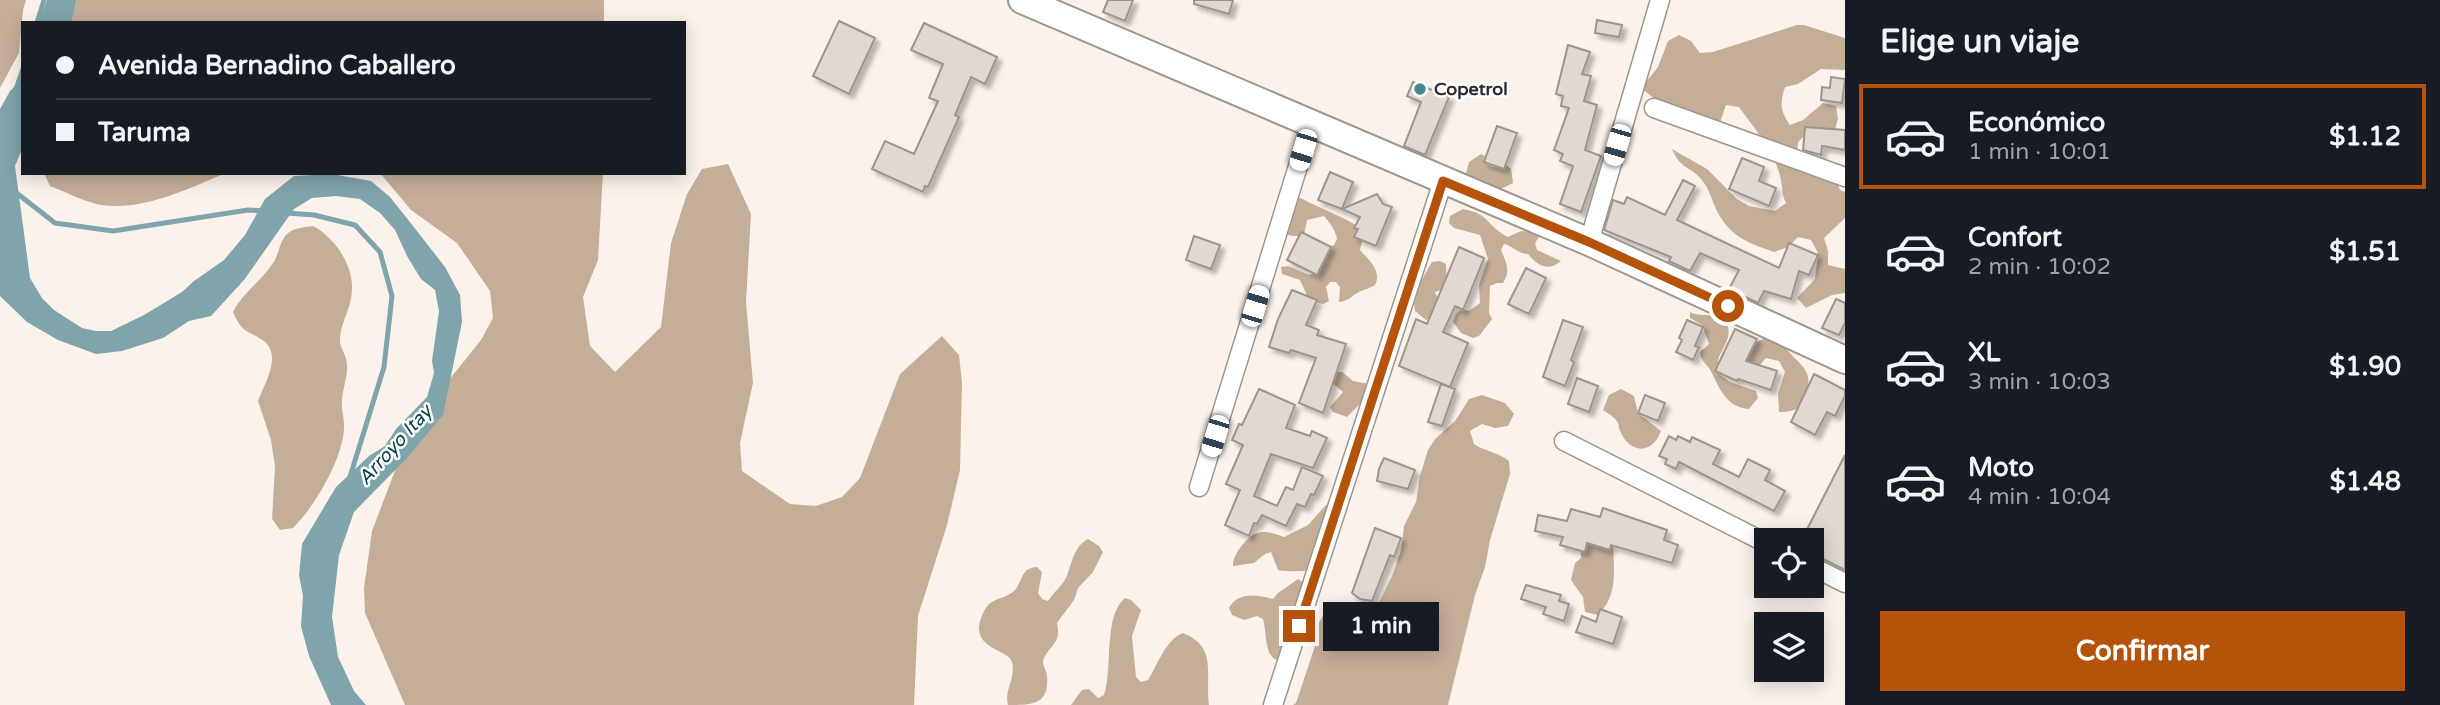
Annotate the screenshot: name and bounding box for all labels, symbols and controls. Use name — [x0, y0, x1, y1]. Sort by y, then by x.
text: Elige un viaje — [1880, 23, 2079, 61]
text: Avenida Bernadino Caballero — [98, 50, 456, 81]
place label: Copetrol — [1434, 78, 1508, 100]
marker: Copetrol — [1412, 81, 1428, 97]
icon: car — [1884, 105, 1947, 168]
text: Económico — [1968, 107, 2105, 138]
text: Taruma — [98, 117, 191, 148]
text: $1.12 — [2329, 121, 2401, 152]
car — [1602, 122, 1633, 168]
car — [1287, 127, 1320, 173]
text: 1 min · 10:01 — [1968, 138, 2111, 166]
icon: car — [1884, 220, 1947, 283]
text: Confort — [1968, 222, 2062, 253]
text: $1.51 — [2329, 236, 2401, 267]
text: 2 min · 10:02 — [1968, 253, 2111, 281]
car — [1239, 283, 1272, 329]
route start — [1712, 290, 1744, 322]
icon: car — [1884, 335, 1947, 398]
text: XL — [1968, 337, 2000, 368]
text: $1.90 — [2329, 351, 2401, 382]
text: 3 min · 10:03 — [1968, 368, 2111, 396]
water label: Arroyo Itay — [354, 399, 438, 489]
car — [1199, 413, 1232, 459]
icon: car — [1884, 450, 1947, 513]
text: Moto — [1968, 452, 2034, 483]
text: $1.48 — [2330, 466, 2401, 497]
text: 4 min · 10:04 — [1968, 483, 2111, 511]
map controls — [1754, 528, 1824, 682]
button: locate — [1754, 528, 1824, 598]
callout: 1 min — [1324, 602, 1439, 650]
route end — [1283, 610, 1315, 642]
button: Confirmar — [1880, 611, 2405, 691]
text: 1 min — [1350, 612, 1412, 640]
button: layers — [1754, 612, 1824, 682]

